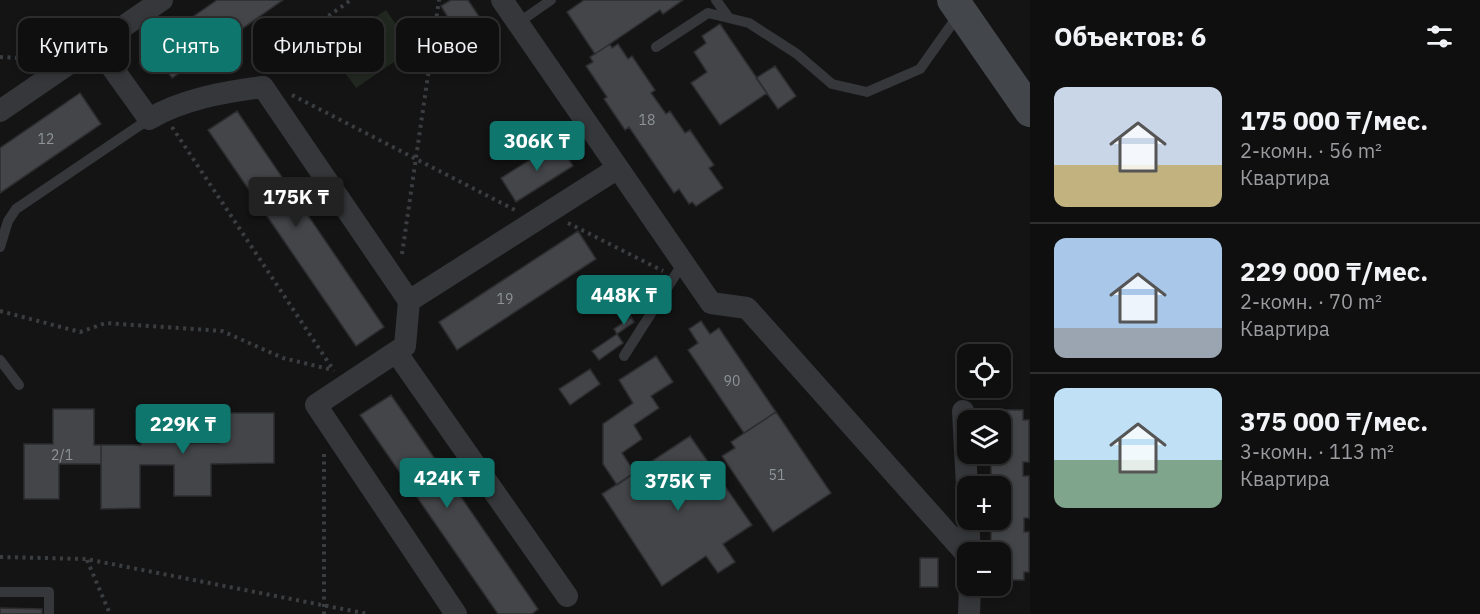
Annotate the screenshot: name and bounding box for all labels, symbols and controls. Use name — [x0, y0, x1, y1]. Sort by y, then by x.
chip: Купить — [18, 18, 129, 72]
chip: Снять — [141, 18, 241, 72]
chip: Фильтры — [253, 18, 384, 72]
chip: Новое — [396, 18, 499, 72]
text: Объектов: 6 — [1054, 19, 1206, 53]
icon: filters — [1423, 20, 1456, 53]
text: 175 000 ₸/мес. — [1240, 103, 1428, 137]
house number: 18 — [639, 111, 655, 129]
icon: home — [1102, 111, 1174, 183]
pin: 306K ₸ — [488, 121, 586, 172]
text: 306K ₸ — [504, 127, 570, 154]
house number: 12 — [38, 130, 54, 148]
text: 2-комн. · 56 m² — [1240, 137, 1382, 164]
text: Квартира — [1240, 164, 1330, 191]
pin: 175K ₸ — [247, 177, 345, 228]
text: 175K ₸ — [263, 183, 329, 210]
text: 229 000 ₸/мес. — [1240, 254, 1428, 288]
icon: home — [1102, 262, 1174, 334]
pin: 448K ₸ — [575, 275, 673, 326]
text: 448K ₸ — [591, 281, 657, 308]
text: 2-комн. · 70 m² — [1240, 288, 1382, 315]
house number: 19 — [497, 290, 513, 308]
text: Квартира — [1240, 315, 1330, 342]
map controls — [957, 344, 1011, 596]
button: locate — [957, 344, 1011, 398]
house number: 90 — [724, 372, 740, 390]
pin: 229K ₸ — [134, 404, 232, 455]
text: 375 000 ₸/мес. — [1240, 404, 1428, 438]
text: 229K ₸ — [150, 410, 216, 437]
button: layers — [957, 410, 1011, 464]
icon: home — [1102, 412, 1174, 484]
text: 3-комн. · 113 m² — [1240, 438, 1394, 465]
house number: 2/1 — [51, 446, 73, 464]
pin: 424K ₸ — [398, 458, 496, 509]
pin: 375K ₸ — [629, 461, 727, 512]
text: 424K ₸ — [414, 464, 480, 491]
text: Квартира — [1240, 465, 1330, 492]
house number: 51 — [769, 466, 785, 484]
text: 375K ₸ — [645, 467, 711, 494]
button: + — [957, 476, 1011, 530]
button: − — [957, 542, 1011, 596]

